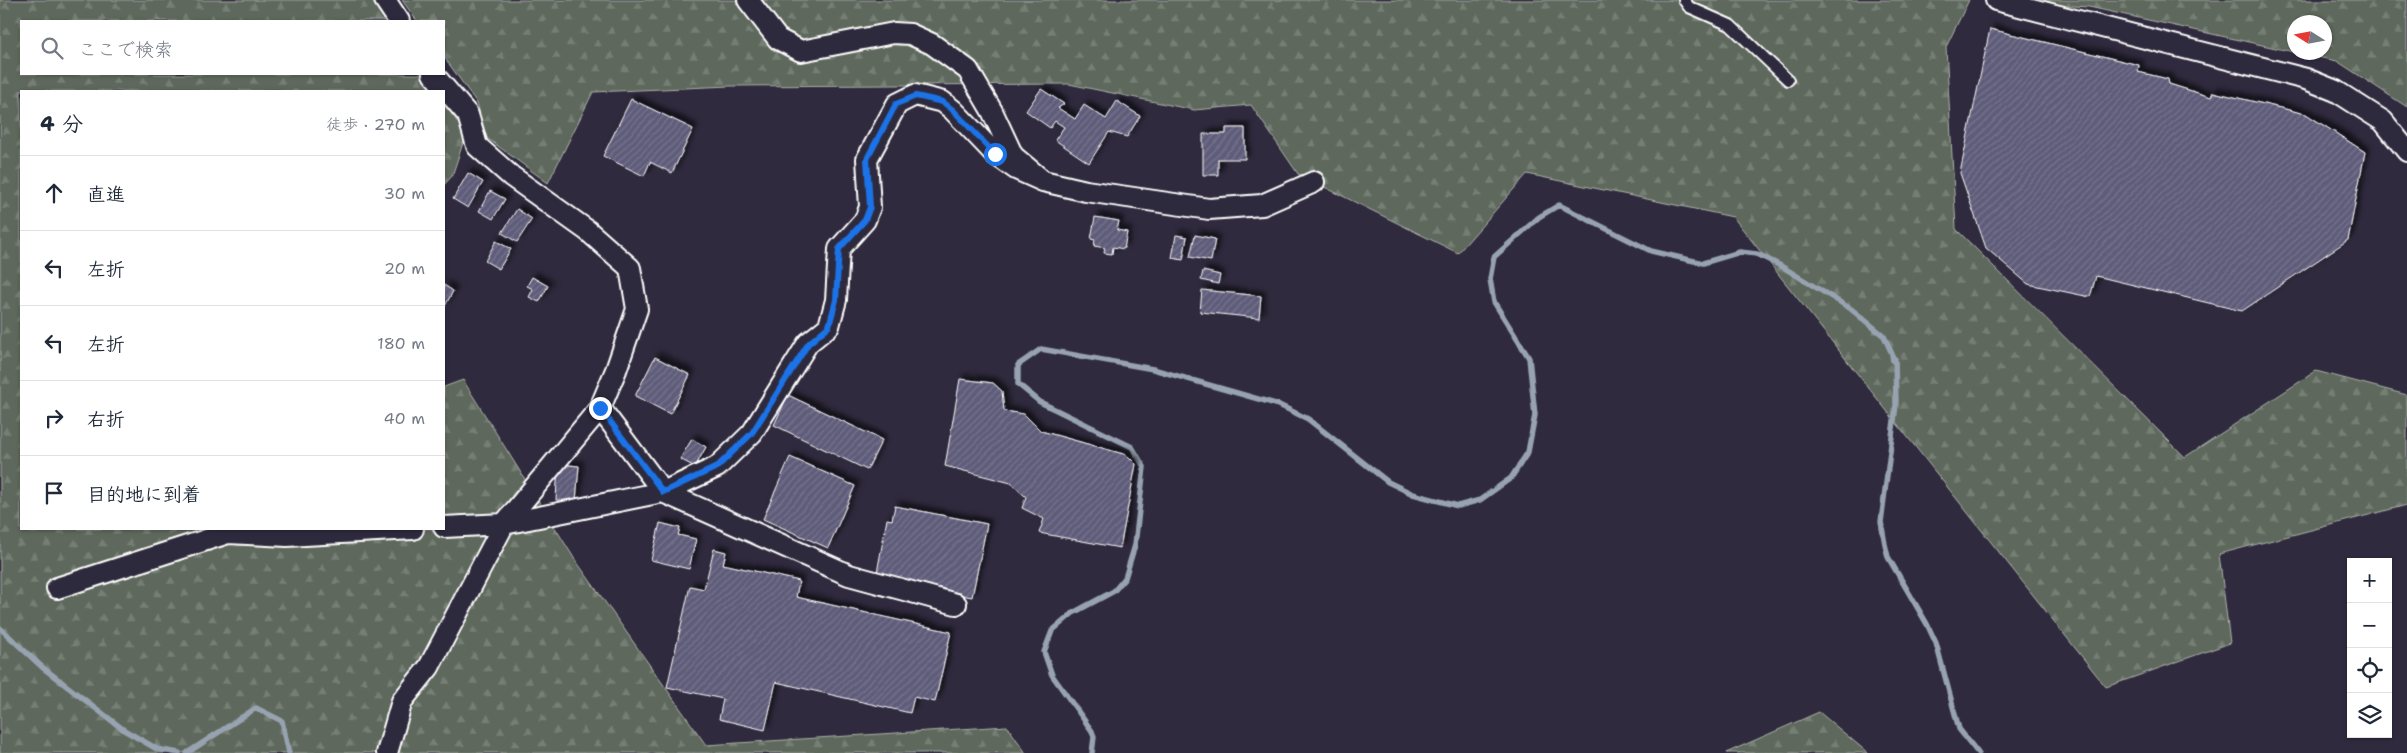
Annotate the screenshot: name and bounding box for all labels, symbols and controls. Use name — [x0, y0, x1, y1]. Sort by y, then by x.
north arrow — [2287, 15, 2332, 60]
search box — [20, 20, 445, 75]
icon: search — [38, 34, 66, 62]
text: ここで検索 — [78, 37, 173, 62]
text: 4 分 — [40, 110, 83, 138]
text: 徒歩 · 270 m — [326, 114, 425, 135]
route start — [984, 143, 1007, 166]
icon: ahead — [40, 179, 68, 207]
text: 直進 — [87, 182, 125, 207]
text: 30 m — [384, 183, 425, 204]
icon: left — [40, 254, 68, 282]
text: 左折 — [87, 257, 125, 282]
text: 20 m — [384, 258, 425, 279]
icon: left — [40, 329, 68, 357]
text: 左折 — [87, 332, 125, 357]
text: 180 m — [377, 333, 425, 354]
route end — [589, 397, 612, 420]
icon: right — [40, 404, 68, 432]
text: 右折 — [87, 407, 125, 432]
text: 40 m — [383, 408, 425, 429]
icon: arrive — [40, 479, 68, 507]
text: 目的地に到着 — [87, 482, 201, 507]
map controls — [2347, 558, 2392, 738]
button: + — [2347, 558, 2392, 603]
button: − — [2347, 603, 2392, 648]
button: locate — [2347, 648, 2392, 693]
button: layers — [2347, 693, 2392, 738]

